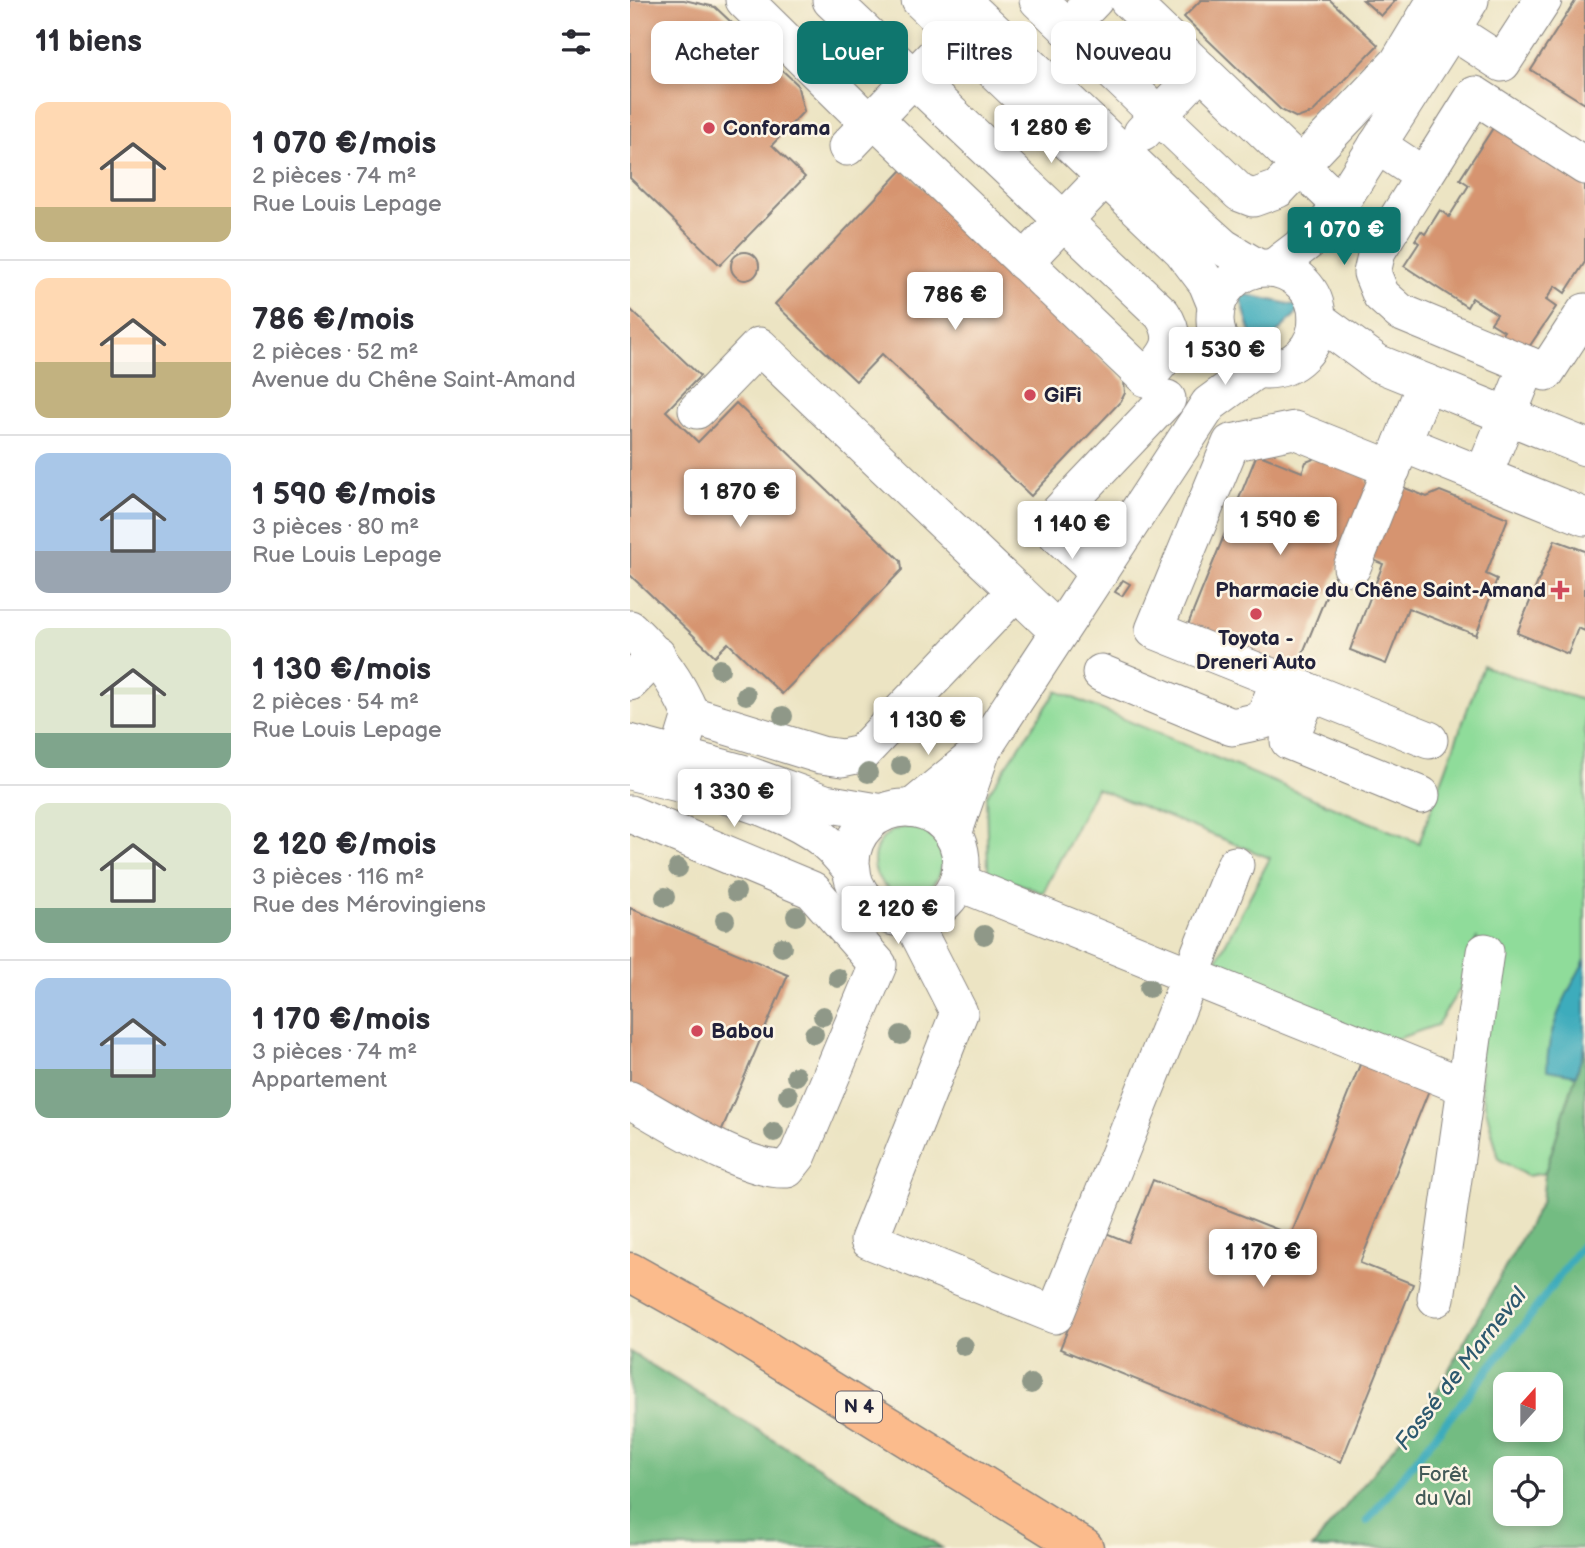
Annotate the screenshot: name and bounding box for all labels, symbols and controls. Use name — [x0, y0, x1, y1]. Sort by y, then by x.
chip: Acheter — [651, 21, 783, 84]
chip: Louer — [797, 21, 908, 84]
chip: Filtres — [922, 21, 1037, 84]
chip: Nouveau — [1051, 21, 1196, 84]
icon: filters — [557, 23, 595, 61]
text: 11 biens — [35, 24, 142, 60]
pin: 1 280 € — [986, 106, 1116, 165]
text: 1 280 € — [1010, 114, 1092, 142]
place label: Conforama — [723, 116, 831, 141]
marker: Conforama — [701, 120, 717, 136]
text: 1 070 €/mois — [252, 126, 436, 162]
icon: home — [91, 130, 175, 214]
text: 2 pièces · 74 m² — [252, 162, 417, 190]
text: Rue Louis Lepage — [252, 190, 442, 218]
pin: 1 070 € — [1279, 208, 1409, 267]
text: 1 070 € — [1304, 216, 1384, 244]
pin: 786 € — [906, 272, 1004, 332]
text: 786 € — [923, 281, 987, 309]
text: 786 €/mois — [252, 302, 414, 338]
icon: home — [91, 306, 175, 390]
pin: 1 530 € — [1160, 328, 1290, 387]
text: 1 530 € — [1185, 336, 1265, 364]
text: 2 pièces · 52 m² — [252, 338, 419, 366]
text: Avenue du Chêne Saint-Amand — [252, 366, 576, 394]
place label: GiFi — [1044, 383, 1082, 408]
marker: GiFi — [1022, 387, 1038, 403]
pin: 1 870 € — [675, 470, 805, 529]
text: 1 590 €/mois — [252, 477, 436, 513]
text: 1 870 € — [700, 478, 780, 506]
icon: home — [91, 481, 175, 565]
pin: 1 590 € — [1215, 498, 1345, 557]
pin: 1 140 € — [1007, 502, 1137, 561]
text: 1 590 € — [1240, 506, 1320, 534]
text: 1 140 € — [1033, 510, 1111, 538]
text: 3 pièces · 80 m² — [252, 513, 419, 541]
text: Rue Louis Lepage — [252, 541, 442, 569]
place label: Pharmacie du Chêne Saint-Amand — [1215, 578, 1546, 603]
marker: Pharmacie du Chêne Saint-Amand — [1552, 582, 1568, 598]
marker: Toyota - Dreneri Auto — [1248, 606, 1264, 622]
place label: Toyota - Dreneri Auto — [1196, 626, 1316, 675]
text: 1 130 €/mois — [252, 652, 431, 688]
icon: home — [91, 656, 175, 740]
text: 2 pièces · 54 m² — [252, 688, 419, 716]
pin: 1 130 € — [863, 698, 993, 757]
text: 1 130 € — [890, 706, 966, 734]
text: Rue Louis Lepage — [252, 716, 442, 744]
pin: 1 330 € — [669, 770, 799, 829]
text: 1 330 € — [694, 778, 774, 806]
text: 2 120 €/mois — [252, 827, 436, 863]
icon: home — [91, 831, 175, 915]
text: 3 pièces · 116 m² — [252, 863, 424, 891]
pin: 2 120 € — [833, 886, 963, 946]
text: Rue des Mérovingiens — [252, 891, 486, 919]
text: 2 120 € — [858, 895, 938, 923]
text: 1 170 €/mois — [252, 1002, 430, 1038]
icon: home — [91, 1006, 175, 1090]
place label: Babou — [711, 1019, 774, 1044]
marker: Babou — [689, 1023, 705, 1039]
text: 3 pièces · 74 m² — [252, 1038, 417, 1066]
text: Appartement — [252, 1066, 387, 1094]
pin: 1 170 € — [1198, 1230, 1328, 1289]
text: 1 170 € — [1225, 1238, 1301, 1266]
water label: Fossé de Marneval — [1389, 1282, 1534, 1456]
north arrow — [1493, 1372, 1563, 1442]
map controls — [1493, 1372, 1563, 1526]
road number: N 4 — [836, 1392, 882, 1422]
button: locate — [1493, 1456, 1563, 1526]
park label: Forêt du Val — [1415, 1462, 1471, 1511]

